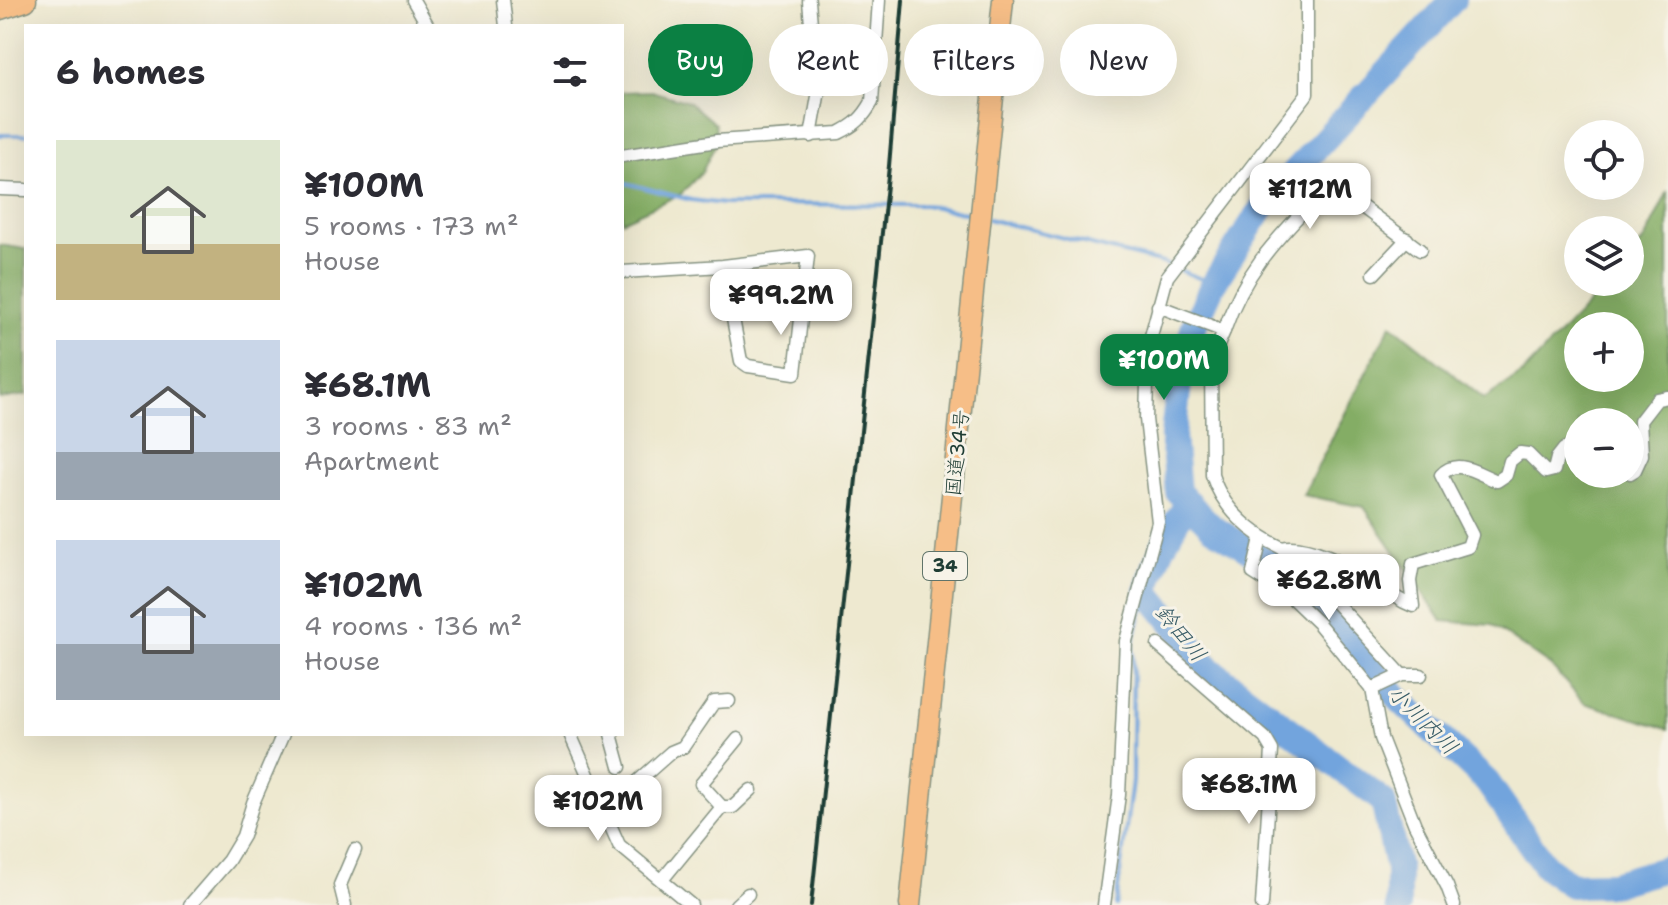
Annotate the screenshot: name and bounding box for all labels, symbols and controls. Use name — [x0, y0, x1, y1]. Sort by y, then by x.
chip: Buy — [648, 24, 753, 96]
chip: Rent — [769, 24, 888, 96]
chip: Filters — [904, 24, 1044, 96]
chip: New — [1060, 24, 1177, 96]
text: 6 homes — [56, 49, 205, 95]
icon: filters — [548, 50, 592, 94]
map controls — [1564, 120, 1644, 488]
button: locate — [1564, 120, 1644, 200]
text: ¥100M — [304, 162, 424, 208]
pin: ¥112M — [1254, 163, 1366, 231]
text: ¥112M — [1268, 171, 1352, 206]
icon: home — [120, 172, 216, 268]
text: 5 rooms · 173 m² — [304, 208, 519, 243]
button: layers — [1564, 216, 1644, 296]
text: House — [304, 243, 380, 278]
pin: ¥99.2M — [716, 269, 846, 337]
text: ¥99.2M — [728, 277, 834, 312]
button: + — [1564, 312, 1644, 392]
pin: ¥100M — [1108, 334, 1220, 402]
text: ¥100M — [1118, 342, 1210, 377]
text: ¥68.1M — [304, 362, 431, 408]
icon: home — [120, 372, 216, 468]
text: 3 rooms · 83 m² — [304, 408, 512, 443]
street label: 国道34号 — [940, 408, 974, 498]
button: − — [1564, 408, 1644, 488]
text: Apartment — [304, 443, 440, 478]
road number: 34 — [923, 552, 967, 580]
pin: ¥62.8M — [1264, 554, 1394, 622]
text: ¥102M — [304, 562, 423, 608]
text: ¥62.8M — [1276, 562, 1382, 597]
icon: home — [120, 572, 216, 668]
water label: 鈴田川 — [1149, 598, 1213, 668]
text: 4 rooms · 136 m² — [304, 608, 522, 643]
text: House — [304, 643, 380, 678]
water label: 小川内川 — [1382, 679, 1464, 761]
pin: ¥68.1M — [1184, 758, 1314, 826]
text: ¥68.1M — [1200, 766, 1298, 801]
pin: ¥102M — [542, 775, 654, 843]
text: ¥102M — [553, 783, 643, 818]

